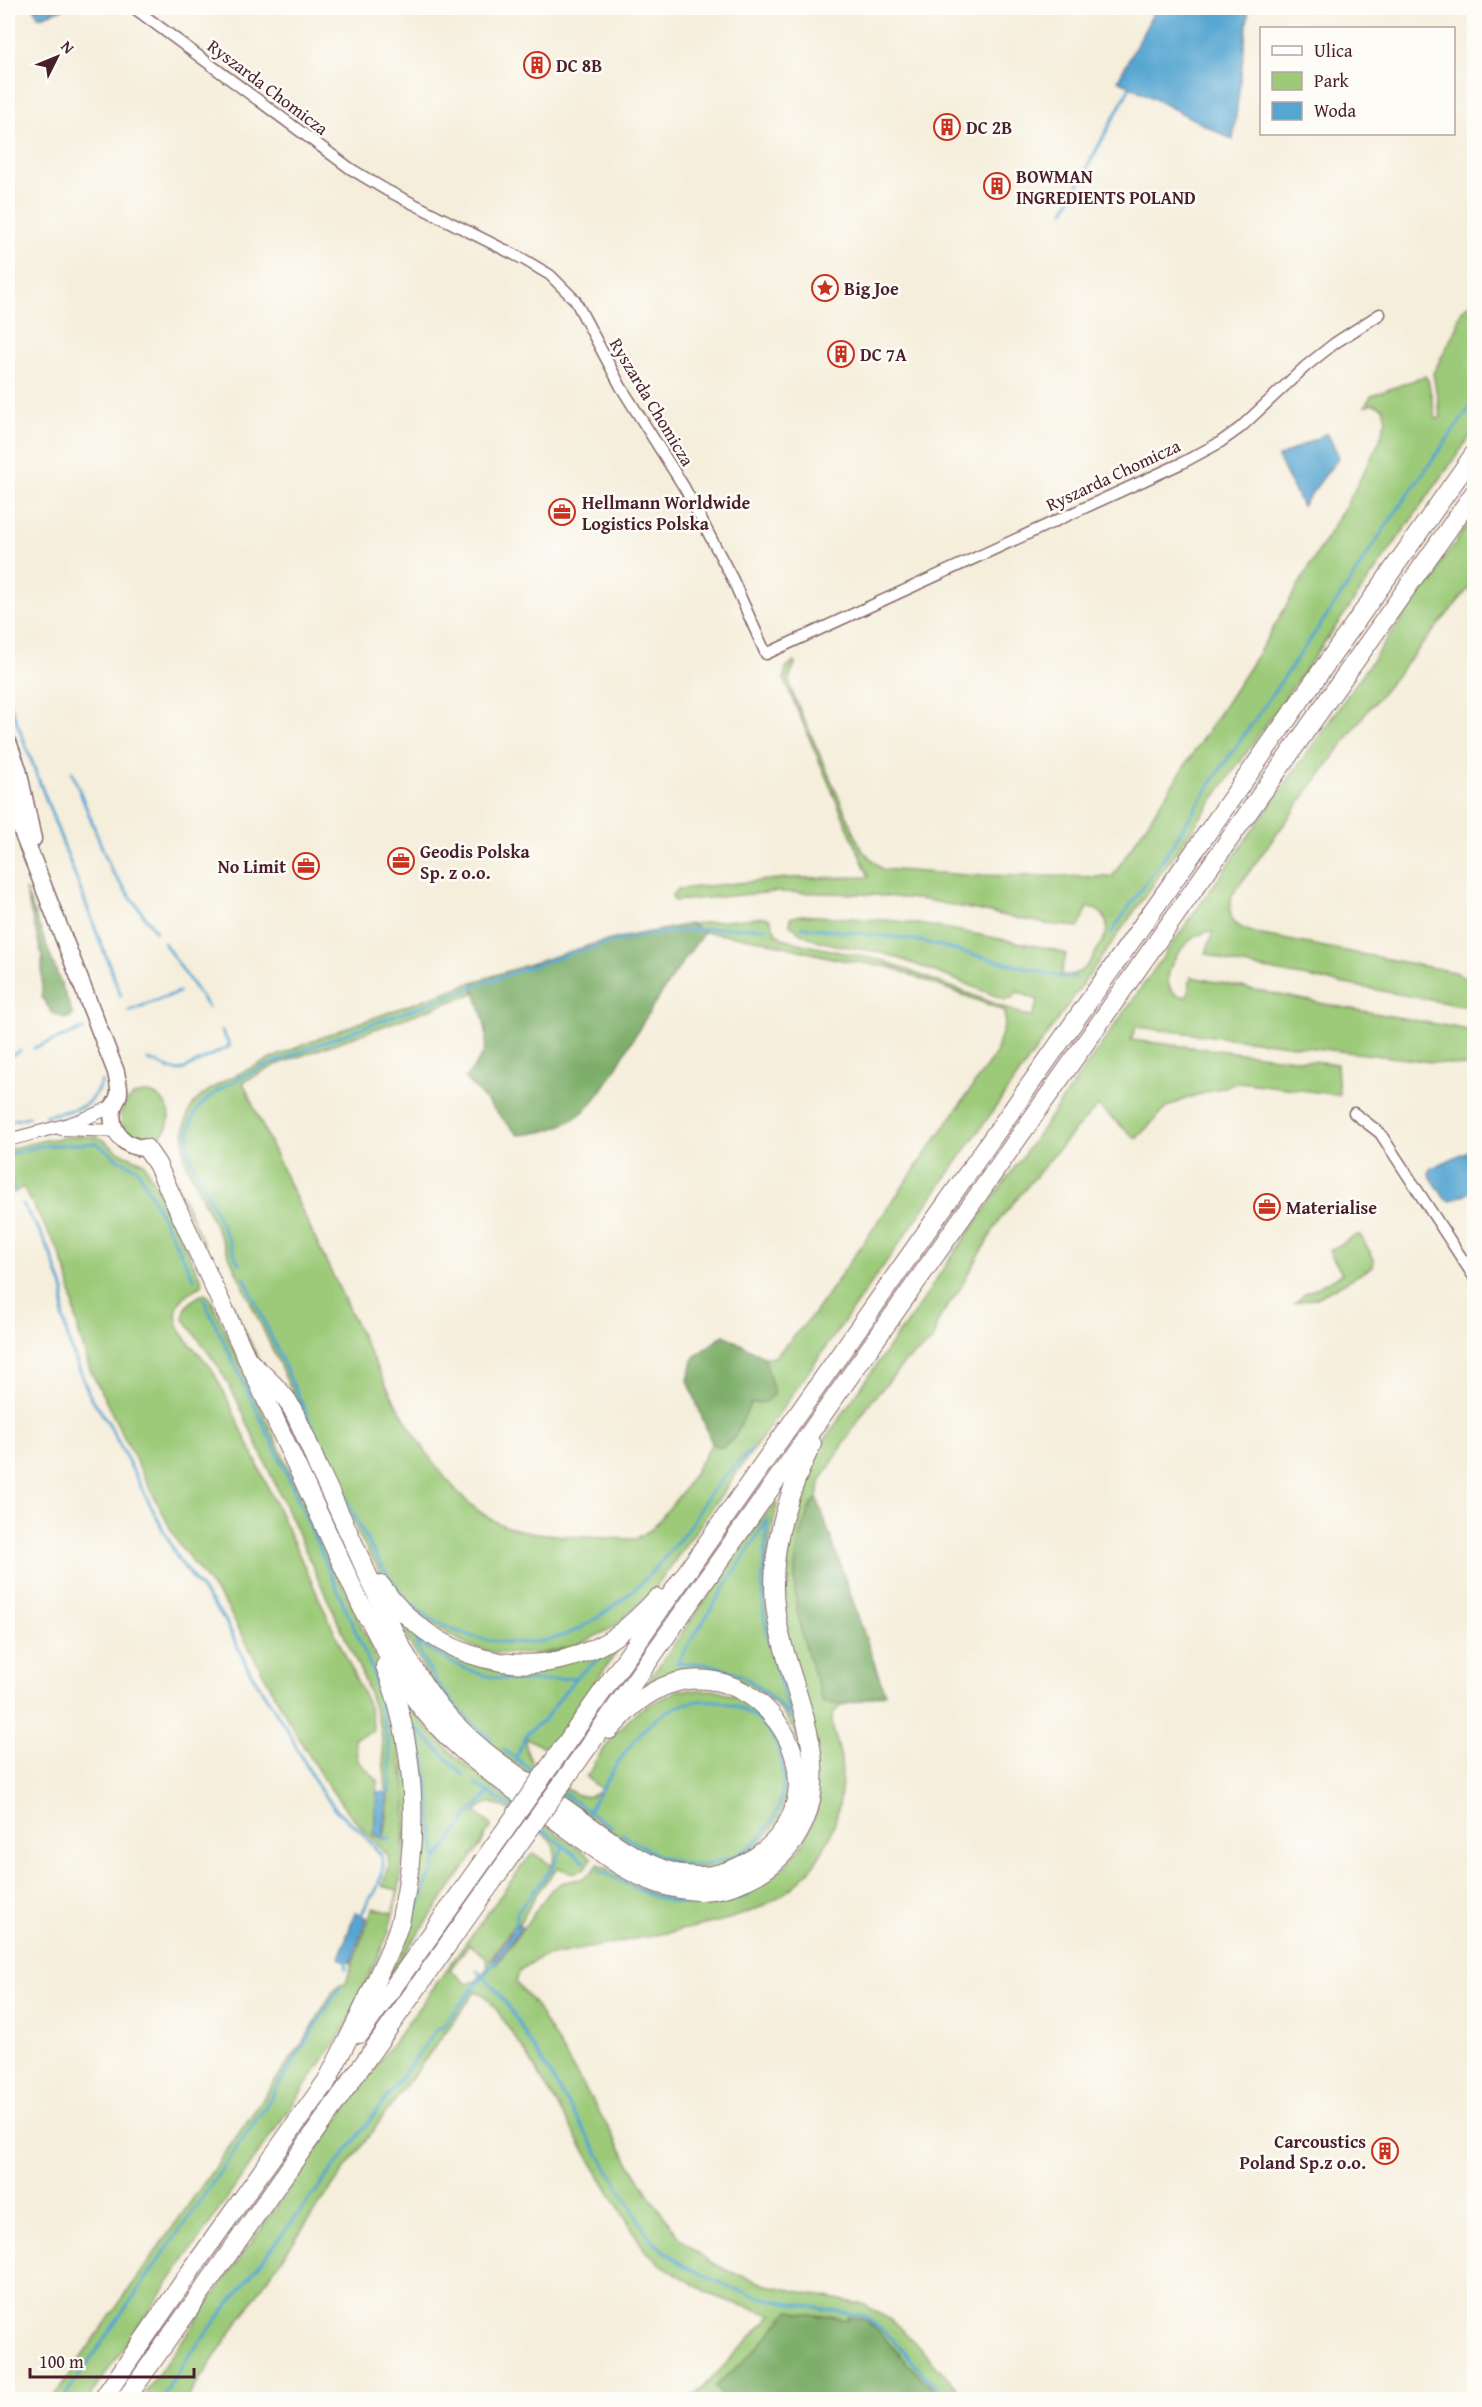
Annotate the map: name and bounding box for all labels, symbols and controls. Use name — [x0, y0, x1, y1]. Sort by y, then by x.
north arrow — [27, 27, 87, 87]
legend — [1260, 27, 1455, 135]
street label: Ryszarda Chomicza — [202, 32, 335, 142]
text: N — [56, 35, 81, 59]
text: Ulica — [1314, 37, 1353, 64]
building icon: DC 8B — [522, 50, 552, 80]
place label: DC 8B — [556, 52, 602, 79]
text: Park — [1314, 67, 1350, 94]
text: Woda — [1314, 97, 1356, 124]
building icon: DC 2B — [932, 112, 962, 142]
place label: DC 2B — [966, 114, 1012, 141]
place label: BOWMAN INGREDIENTS POLAND — [1016, 163, 1196, 211]
building icon: BOWMAN INGREDIENTS POLAND — [982, 171, 1012, 201]
place icon: Big Joe — [810, 273, 840, 303]
place label: Big Joe — [844, 275, 899, 302]
street label: Ryszarda Chomicza — [603, 333, 701, 472]
building icon: DC 7A — [826, 339, 856, 369]
place label: DC 7A — [860, 341, 907, 368]
street label: Ryszarda Chomicza — [1041, 432, 1185, 518]
place label: Hellmann Worldwide Logistics Polska — [582, 489, 751, 537]
office icon: Hellmann Worldwide Logistics Polska — [547, 497, 577, 527]
place label: Geodis Polska Sp. z o.o. — [420, 838, 531, 886]
office icon: Geodis Polska Sp. z o.o. — [386, 846, 416, 876]
office icon: No Limit — [291, 851, 321, 881]
place label: No Limit — [218, 853, 286, 880]
office icon: Materialise — [1252, 1192, 1282, 1222]
place label: Materialise — [1286, 1194, 1377, 1221]
place label: Carcoustics Poland Sp.z o.o. — [1240, 2128, 1366, 2176]
building icon: Carcoustics Poland Sp.z o.o. — [1370, 2136, 1400, 2166]
scale bar — [30, 2341, 194, 2379]
text: 100 m — [39, 2348, 84, 2375]

